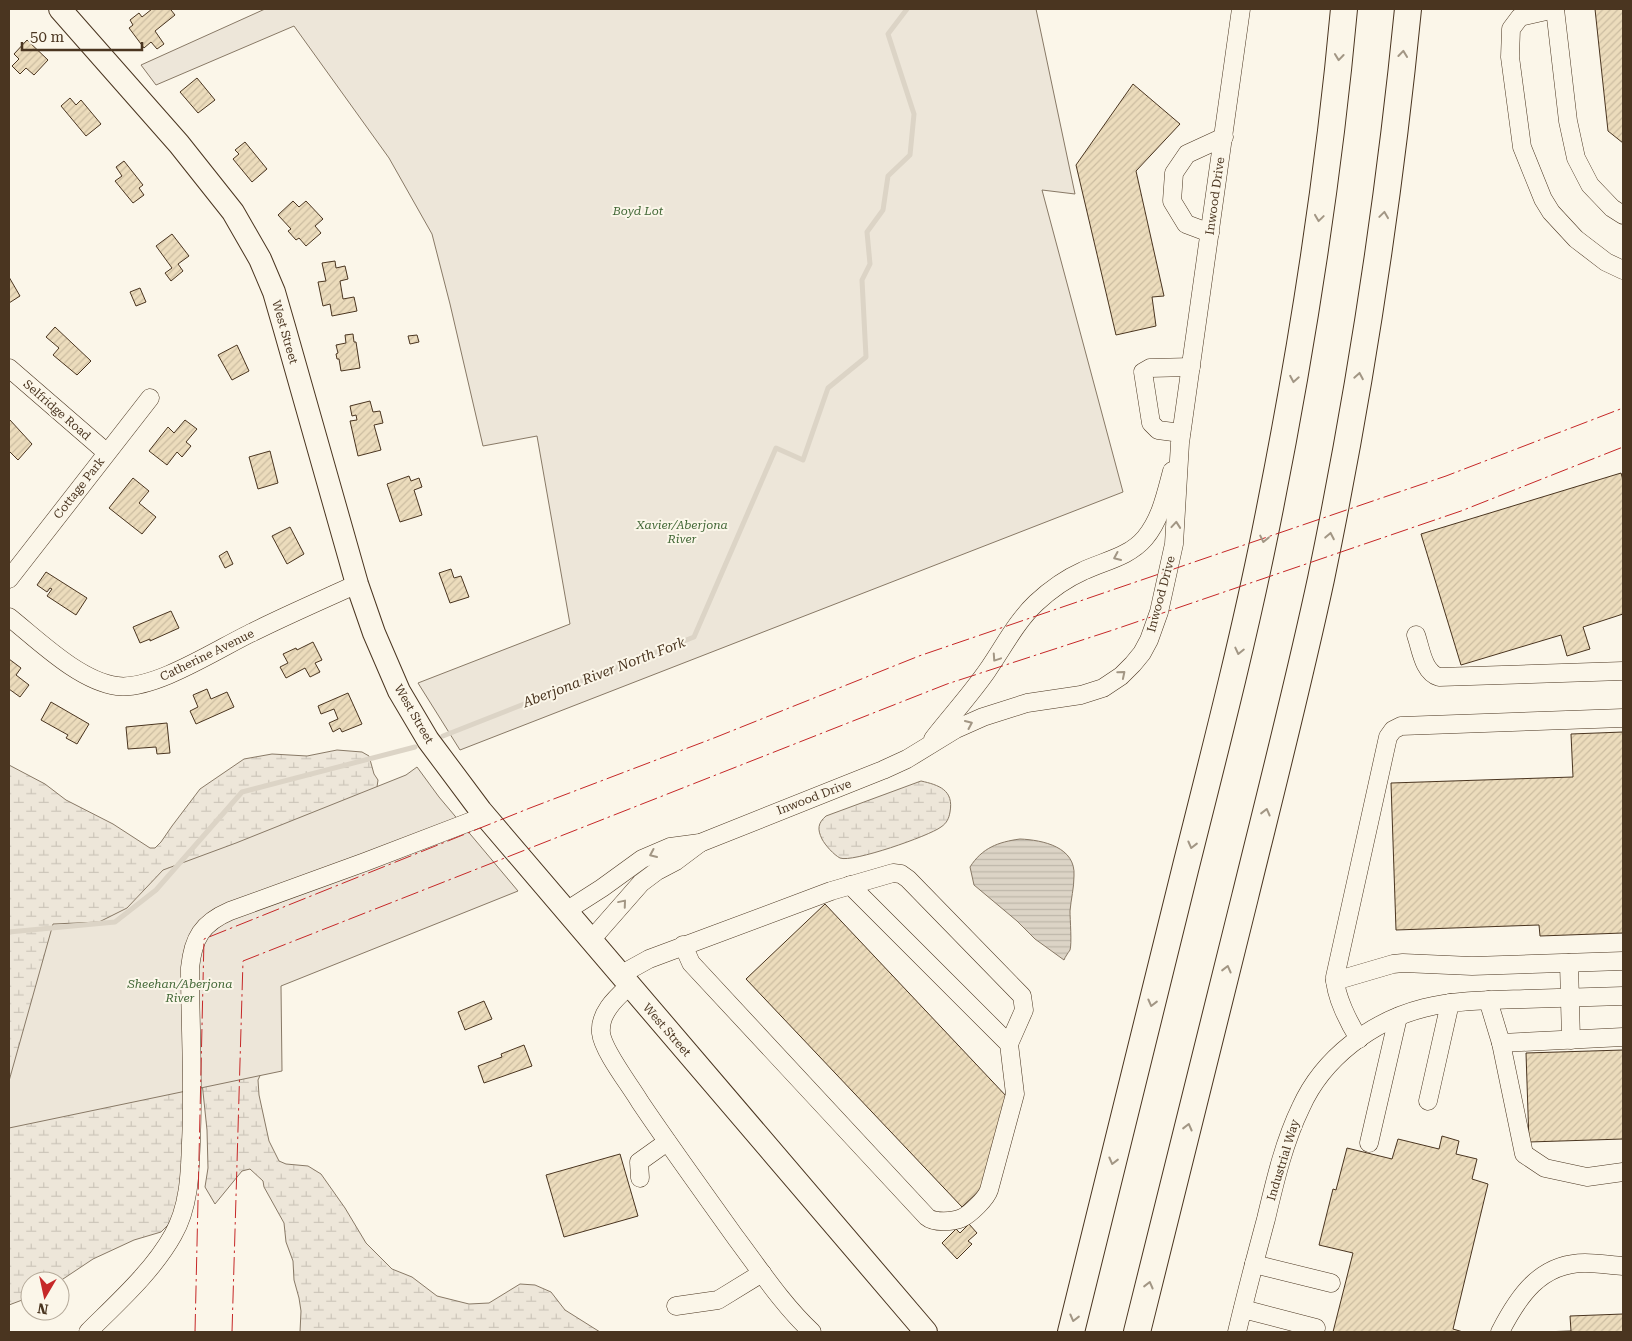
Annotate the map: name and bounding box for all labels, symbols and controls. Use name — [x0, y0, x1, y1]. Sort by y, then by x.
scale bar — [22, 20, 142, 52]
text: 50 m — [30, 28, 65, 46]
one-way arrow — [1397, 50, 1408, 58]
one-way arrow — [1334, 54, 1345, 62]
street label: Inwood Drive — [1203, 156, 1227, 236]
park label: Boyd Lot — [612, 204, 664, 218]
one-way arrow — [1378, 211, 1389, 219]
one-way arrow — [1314, 215, 1325, 223]
street label: West Street — [269, 298, 301, 366]
one-way arrow — [1354, 371, 1364, 380]
one-way arrow — [1289, 375, 1299, 383]
street label: Selfridge Road — [21, 377, 94, 443]
street label: Cottage Park — [51, 454, 108, 522]
park label: Xavier/Aberjona River — [635, 518, 728, 546]
one-way arrow — [1170, 521, 1181, 529]
one-way arrow — [1324, 531, 1334, 540]
one-way arrow — [1259, 534, 1270, 543]
one-way arrow — [1113, 551, 1122, 562]
street label: Inwood Drive — [1144, 554, 1178, 634]
street label: Catherine Avenue — [158, 626, 257, 684]
water label: Aberjona River North Fork — [520, 633, 688, 711]
one-way arrow — [1234, 646, 1245, 655]
one-way arrow — [992, 653, 1002, 662]
one-way arrow — [1116, 671, 1125, 680]
street label: West Street — [391, 682, 437, 746]
one-way arrow — [964, 719, 973, 730]
street label: Inwood Drive — [775, 776, 854, 818]
one-way arrow — [1260, 807, 1271, 816]
one-way arrow — [1187, 841, 1197, 849]
one-way arrow — [649, 847, 658, 858]
one-way arrow — [617, 900, 626, 909]
one-way arrow — [1221, 965, 1232, 974]
park label: Sheehan/Aberjona River — [126, 977, 233, 1005]
one-way arrow — [1147, 998, 1158, 1007]
street label: West Street — [640, 1001, 694, 1060]
street label: Industrial Way — [1264, 1117, 1302, 1202]
one-way arrow — [1182, 1123, 1193, 1132]
one-way arrow — [1108, 1156, 1119, 1165]
north arrow — [20, 1271, 70, 1321]
one-way arrow — [1143, 1280, 1154, 1289]
text: N — [36, 1300, 50, 1318]
one-way arrow — [1069, 1314, 1080, 1323]

